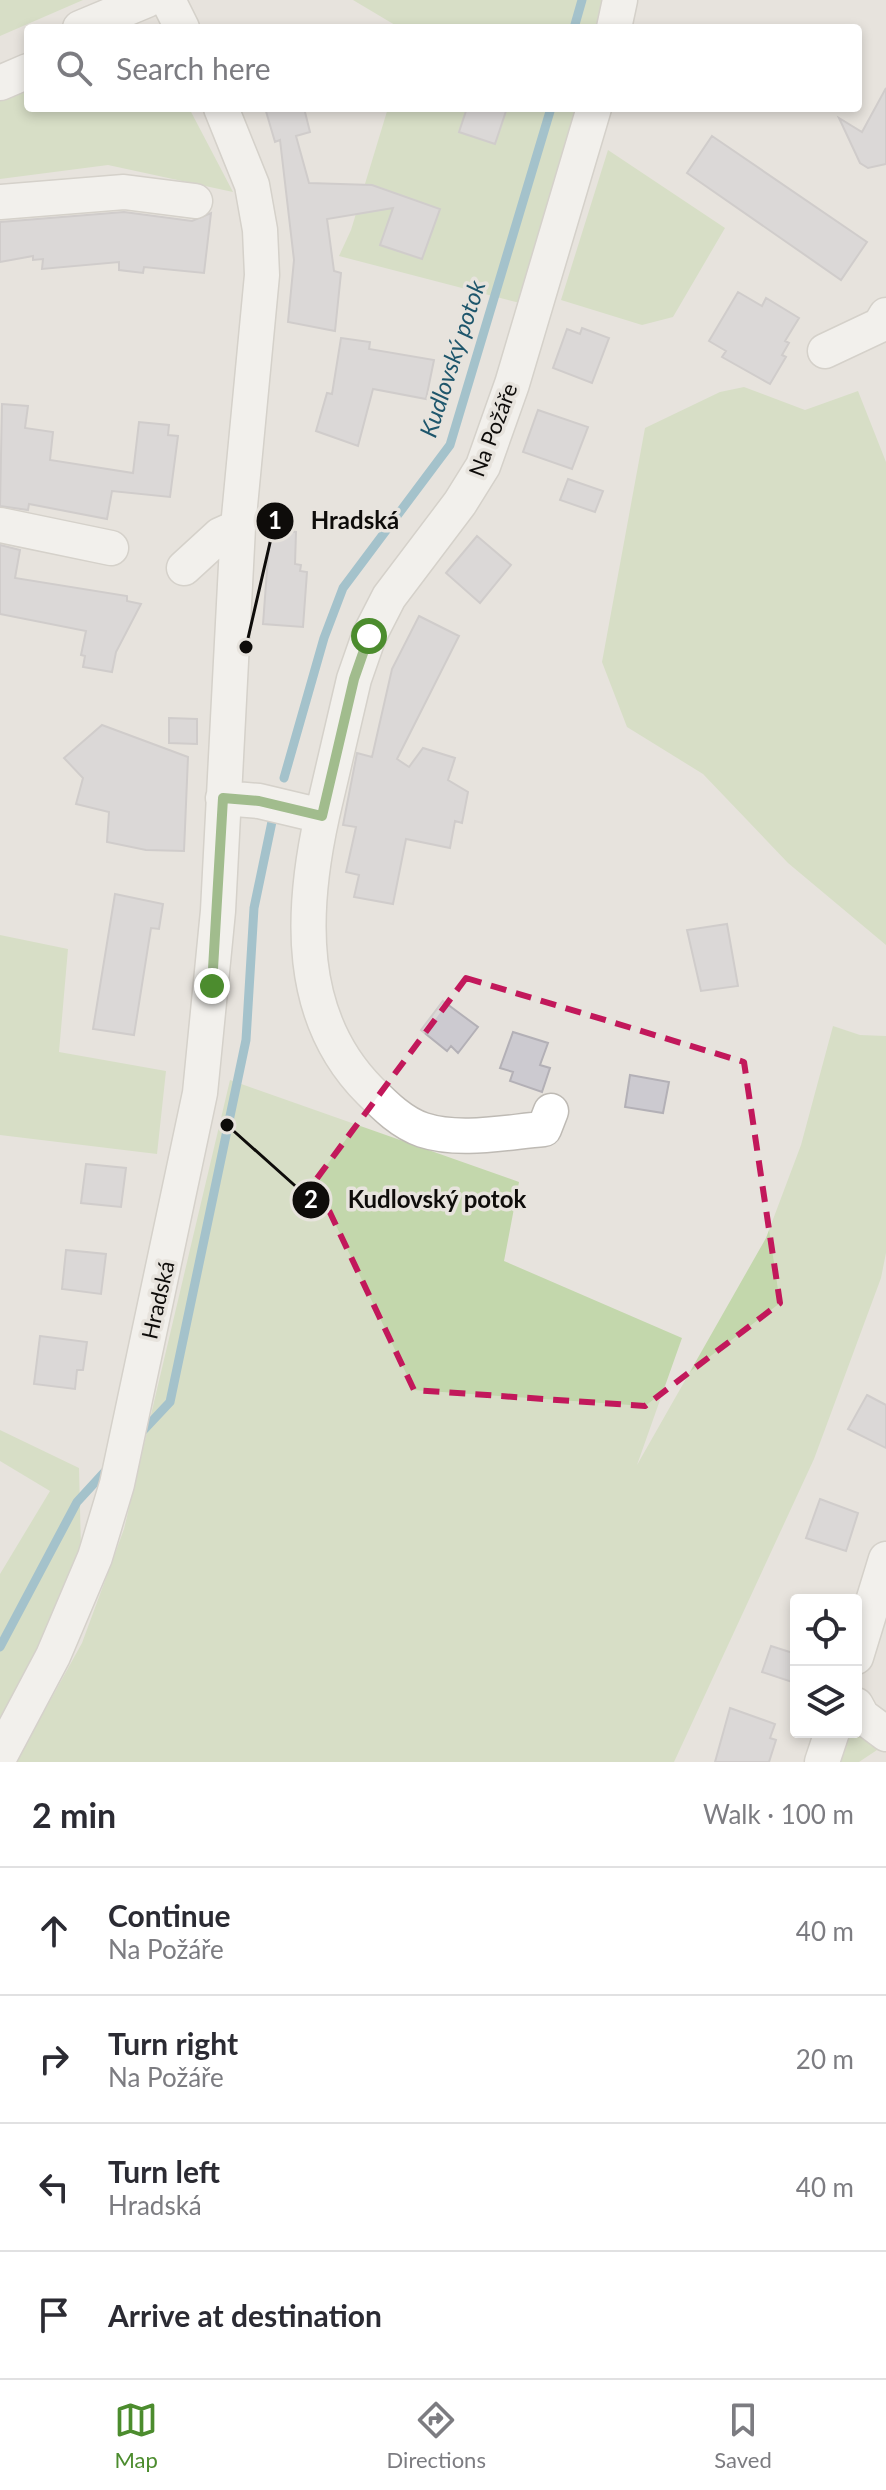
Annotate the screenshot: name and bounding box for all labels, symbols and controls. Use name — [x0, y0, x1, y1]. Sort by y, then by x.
search box — [24, 24, 862, 112]
icon: search — [52, 46, 96, 90]
text: Search here — [116, 50, 271, 86]
water label: Kudlovský potok — [413, 276, 491, 441]
street label: Na Požáře — [462, 379, 523, 480]
callout: Hradská — [255, 497, 415, 545]
text: 1 — [268, 505, 282, 534]
text: Hradská — [311, 505, 399, 534]
route start — [351, 618, 387, 654]
route end — [194, 968, 230, 1004]
callout: Kudlovský potok — [291, 1176, 542, 1224]
text: 2 — [304, 1184, 318, 1213]
text: Kudlovský potok — [348, 1184, 526, 1213]
street label: Hradská — [135, 1258, 180, 1342]
map controls — [790, 1594, 862, 1738]
button: locate — [790, 1594, 862, 1666]
button: layers — [790, 1666, 862, 1738]
text: 2 min — [32, 1794, 116, 1835]
text: Walk · 100 m — [703, 1798, 854, 1830]
text: Continue — [108, 1897, 231, 1933]
icon: ahead — [32, 1909, 76, 1953]
text: 40 m — [796, 1915, 854, 1947]
text: Na Požáře — [108, 1933, 224, 1965]
text: Turn right — [108, 2025, 238, 2061]
icon: right — [32, 2037, 76, 2081]
text: 20 m — [796, 2043, 854, 2075]
text: Na Požáře — [108, 2061, 224, 2093]
text: Turn left — [108, 2153, 220, 2189]
icon: left — [32, 2165, 76, 2209]
text: 40 m — [796, 2171, 854, 2203]
text: Hradská — [108, 2189, 202, 2221]
icon: arrive — [32, 2293, 76, 2337]
text: Arrive at destination — [108, 2297, 382, 2333]
tab: Map — [114, 2398, 158, 2473]
tab: Directions — [387, 2398, 486, 2473]
tab: Saved — [714, 2398, 772, 2473]

